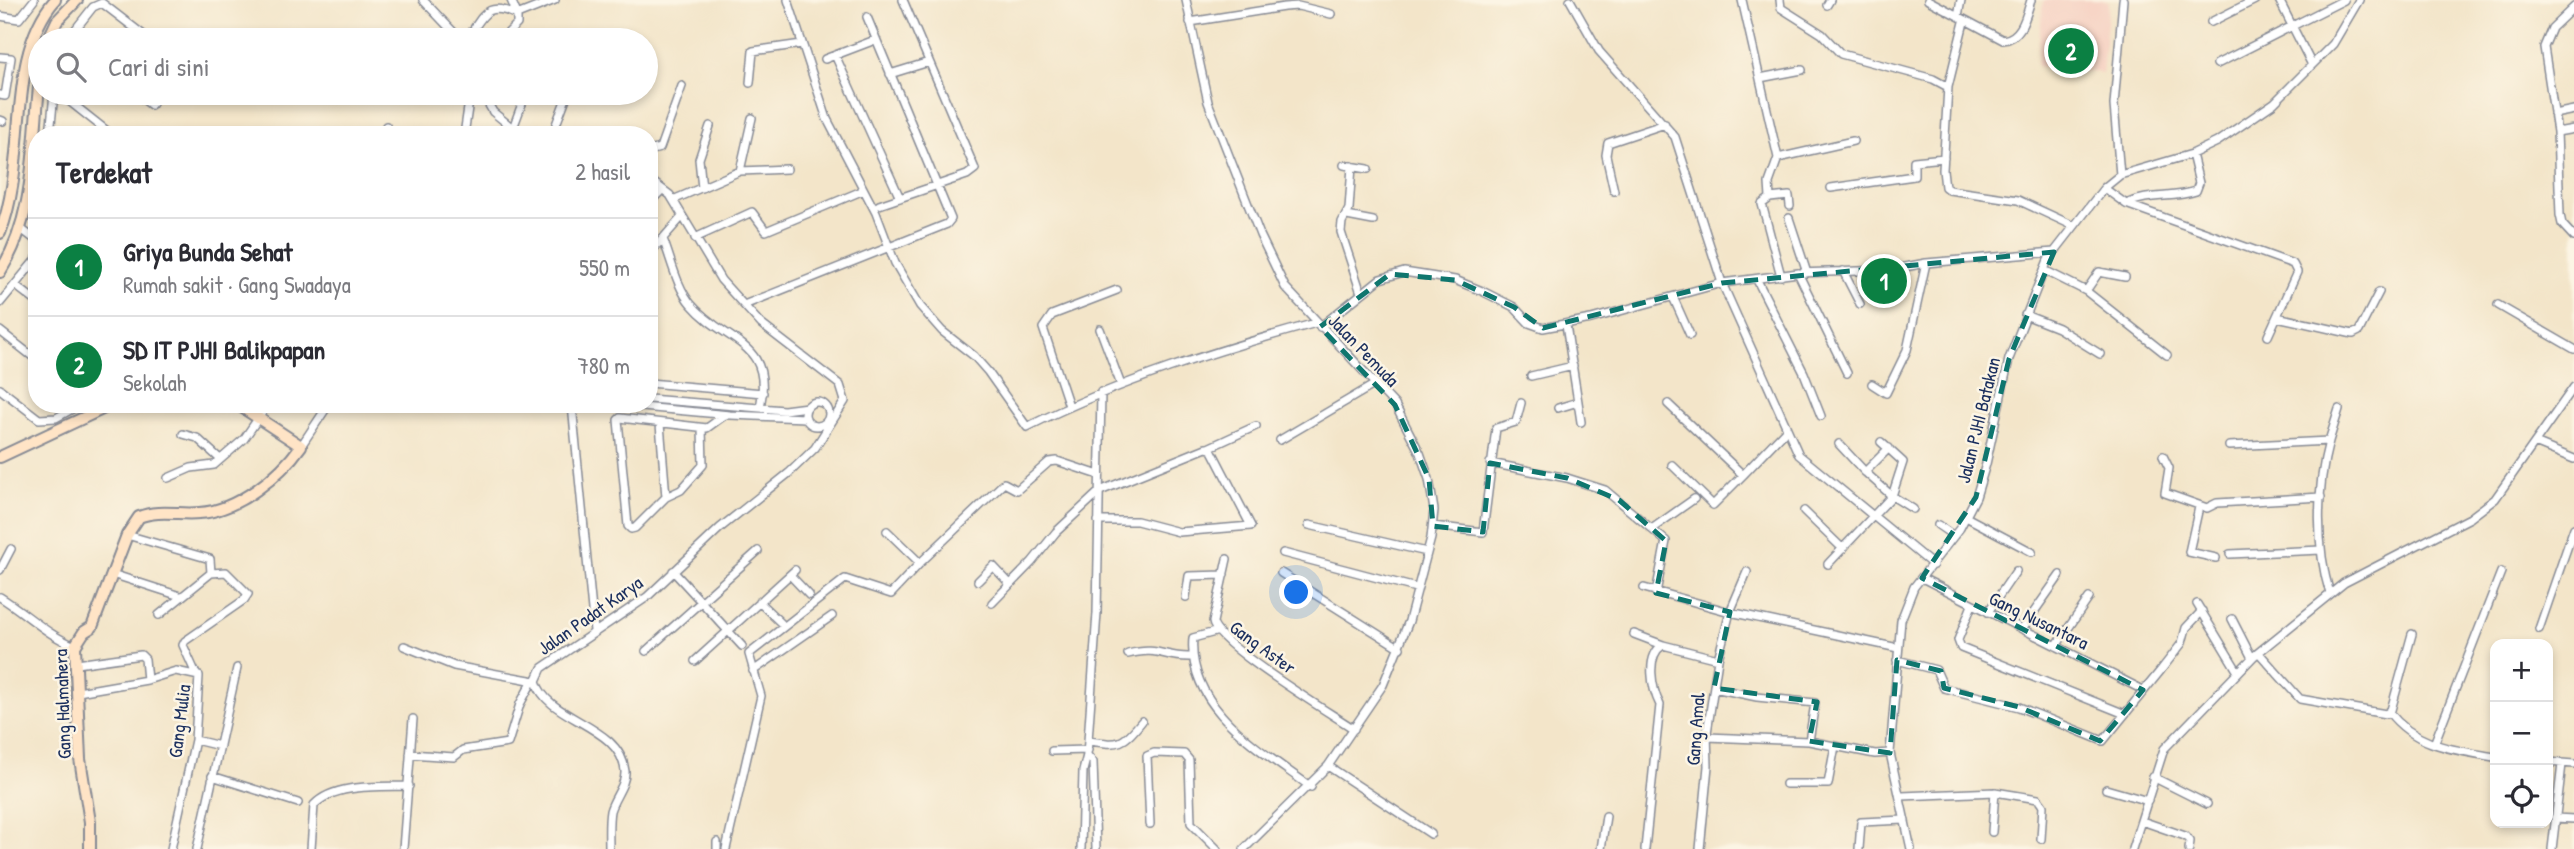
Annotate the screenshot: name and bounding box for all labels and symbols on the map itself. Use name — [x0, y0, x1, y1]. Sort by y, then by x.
pin: 2 — [2048, 25, 2094, 77]
pin: 1 — [1861, 255, 1907, 307]
street label: Jalan Pemuda — [1323, 308, 1406, 393]
street label: Jalan PJHI Batakan — [1950, 354, 2006, 486]
street label: Jalan Padat Karya — [532, 569, 648, 661]
your location — [1279, 575, 1313, 609]
street label: Gang Nusantara — [1985, 585, 2094, 656]
street label: Gang Aster — [1225, 614, 1302, 680]
street label: Gang Halmahera — [47, 648, 77, 759]
street label: Gang Mulia — [162, 682, 196, 759]
street label: Gang Amal — [1679, 691, 1711, 766]

